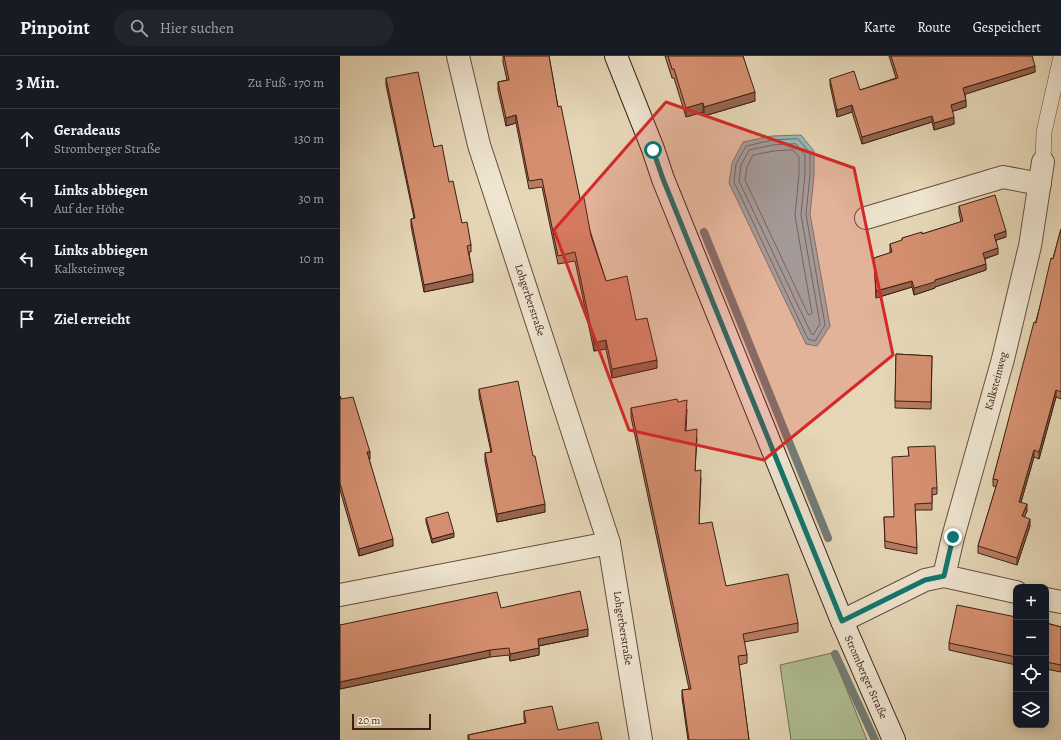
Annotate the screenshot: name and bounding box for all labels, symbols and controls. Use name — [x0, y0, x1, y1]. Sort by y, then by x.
search box — [114, 10, 394, 46]
text: Pinpoint — [20, 15, 90, 41]
icon: search — [128, 17, 150, 39]
text: Hier suchen — [160, 18, 234, 38]
text: Karte — [864, 18, 895, 37]
text: Route — [917, 18, 951, 37]
text: Gespeichert — [973, 18, 1041, 37]
text: 3 Min. — [16, 71, 60, 94]
text: Zu Fuß · 170 m — [248, 74, 324, 91]
text: Geradeaus — [54, 120, 120, 140]
icon: ahead — [16, 128, 38, 150]
text: 130 m — [294, 130, 324, 147]
text: Stromberger Straße — [54, 140, 160, 157]
route start — [644, 141, 662, 159]
text: Links abbiegen — [54, 180, 148, 200]
icon: left — [16, 188, 38, 210]
text: 30 m — [298, 190, 324, 207]
text: Auf der Höhe — [54, 200, 124, 217]
text: Links abbiegen — [54, 240, 148, 260]
icon: left — [16, 248, 38, 270]
text: 10 m — [299, 250, 324, 267]
text: Kalksteinweg — [54, 260, 125, 277]
street label: Lohgerberstraße — [511, 262, 549, 338]
icon: arrive — [16, 308, 38, 330]
text: Ziel erreicht — [54, 309, 130, 329]
street label: Kalksteinweg — [981, 350, 1011, 412]
route end — [944, 528, 962, 546]
map controls — [1013, 584, 1049, 728]
button: + — [1013, 584, 1049, 620]
street label: Lohgerberstraße — [610, 590, 636, 666]
button: − — [1013, 620, 1049, 656]
street label: Stromberger Straße — [841, 633, 891, 721]
button: locate — [1013, 656, 1049, 692]
button: layers — [1013, 692, 1049, 728]
scale bar — [352, 712, 431, 731]
text: 20 m — [358, 713, 380, 728]

